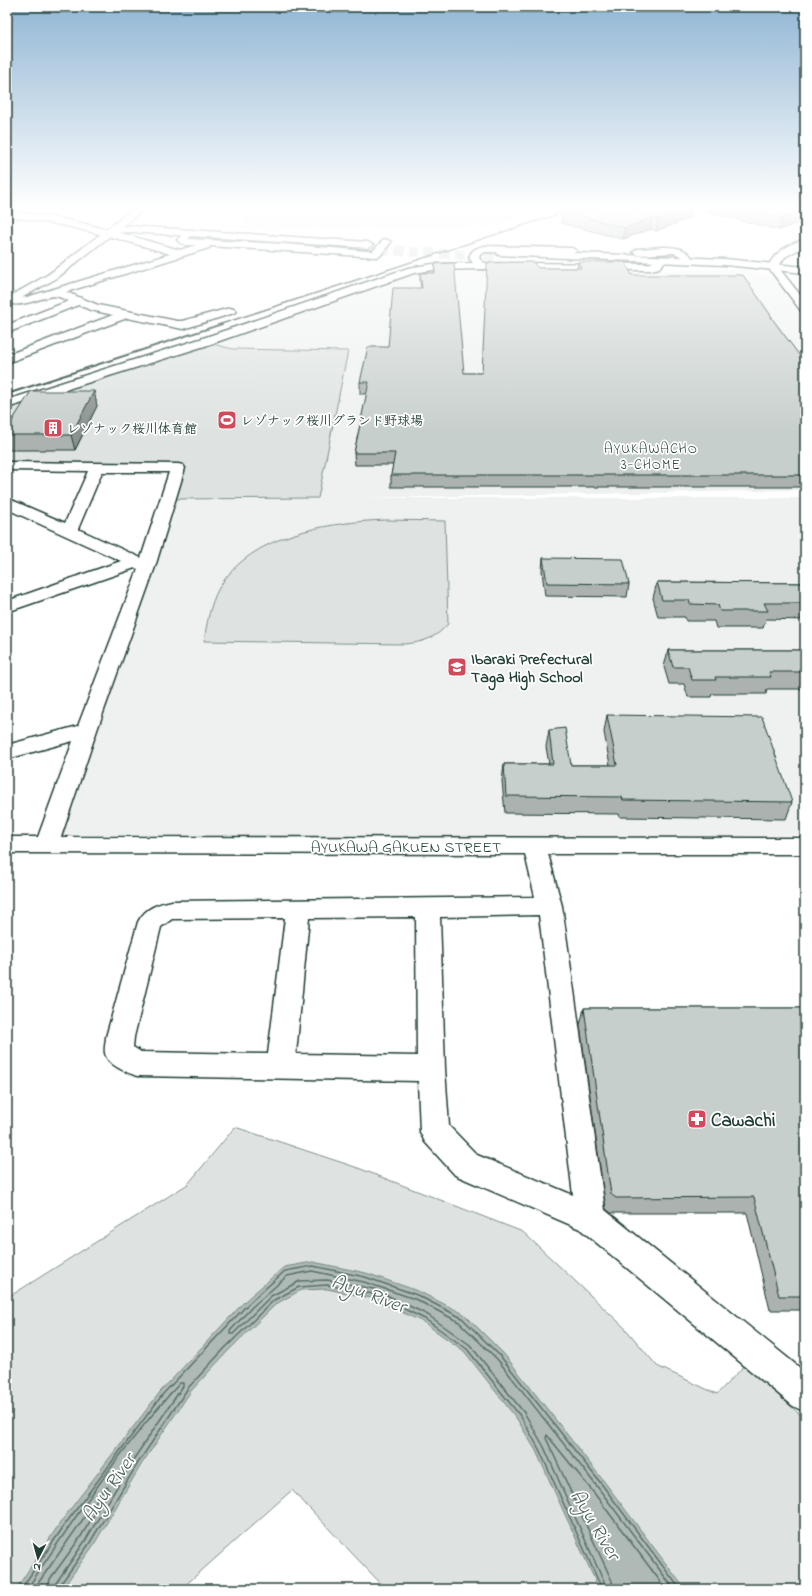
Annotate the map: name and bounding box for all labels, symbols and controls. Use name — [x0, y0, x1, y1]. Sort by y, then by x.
sports icon: レゾナック桜川グランド野球場 — [216, 409, 238, 431]
place label: レゾナック桜川グランド野球場 — [241, 412, 423, 431]
building icon: レゾナック桜川体育館 — [42, 417, 64, 439]
place label: レゾナック桜川体育館 — [67, 420, 197, 439]
district label: AYUKAWACHO 3-CHOME — [604, 439, 698, 476]
place label: Ibaraki Prefectural Taga High School — [471, 648, 593, 691]
school or university icon: Ibaraki Prefectural Taga High School — [446, 656, 468, 678]
street label: AYUKAWA GAKUEN STREET — [311, 836, 501, 860]
pharmacy icon: Cawachi — [686, 1108, 708, 1130]
place label: Cawachi — [711, 1108, 775, 1135]
water label: Ayu River — [327, 1268, 412, 1323]
water label: Ayu River — [76, 1446, 146, 1529]
water label: Ayu River — [561, 1484, 628, 1569]
north arrow — [18, 1538, 58, 1578]
text: N — [33, 1559, 42, 1575]

